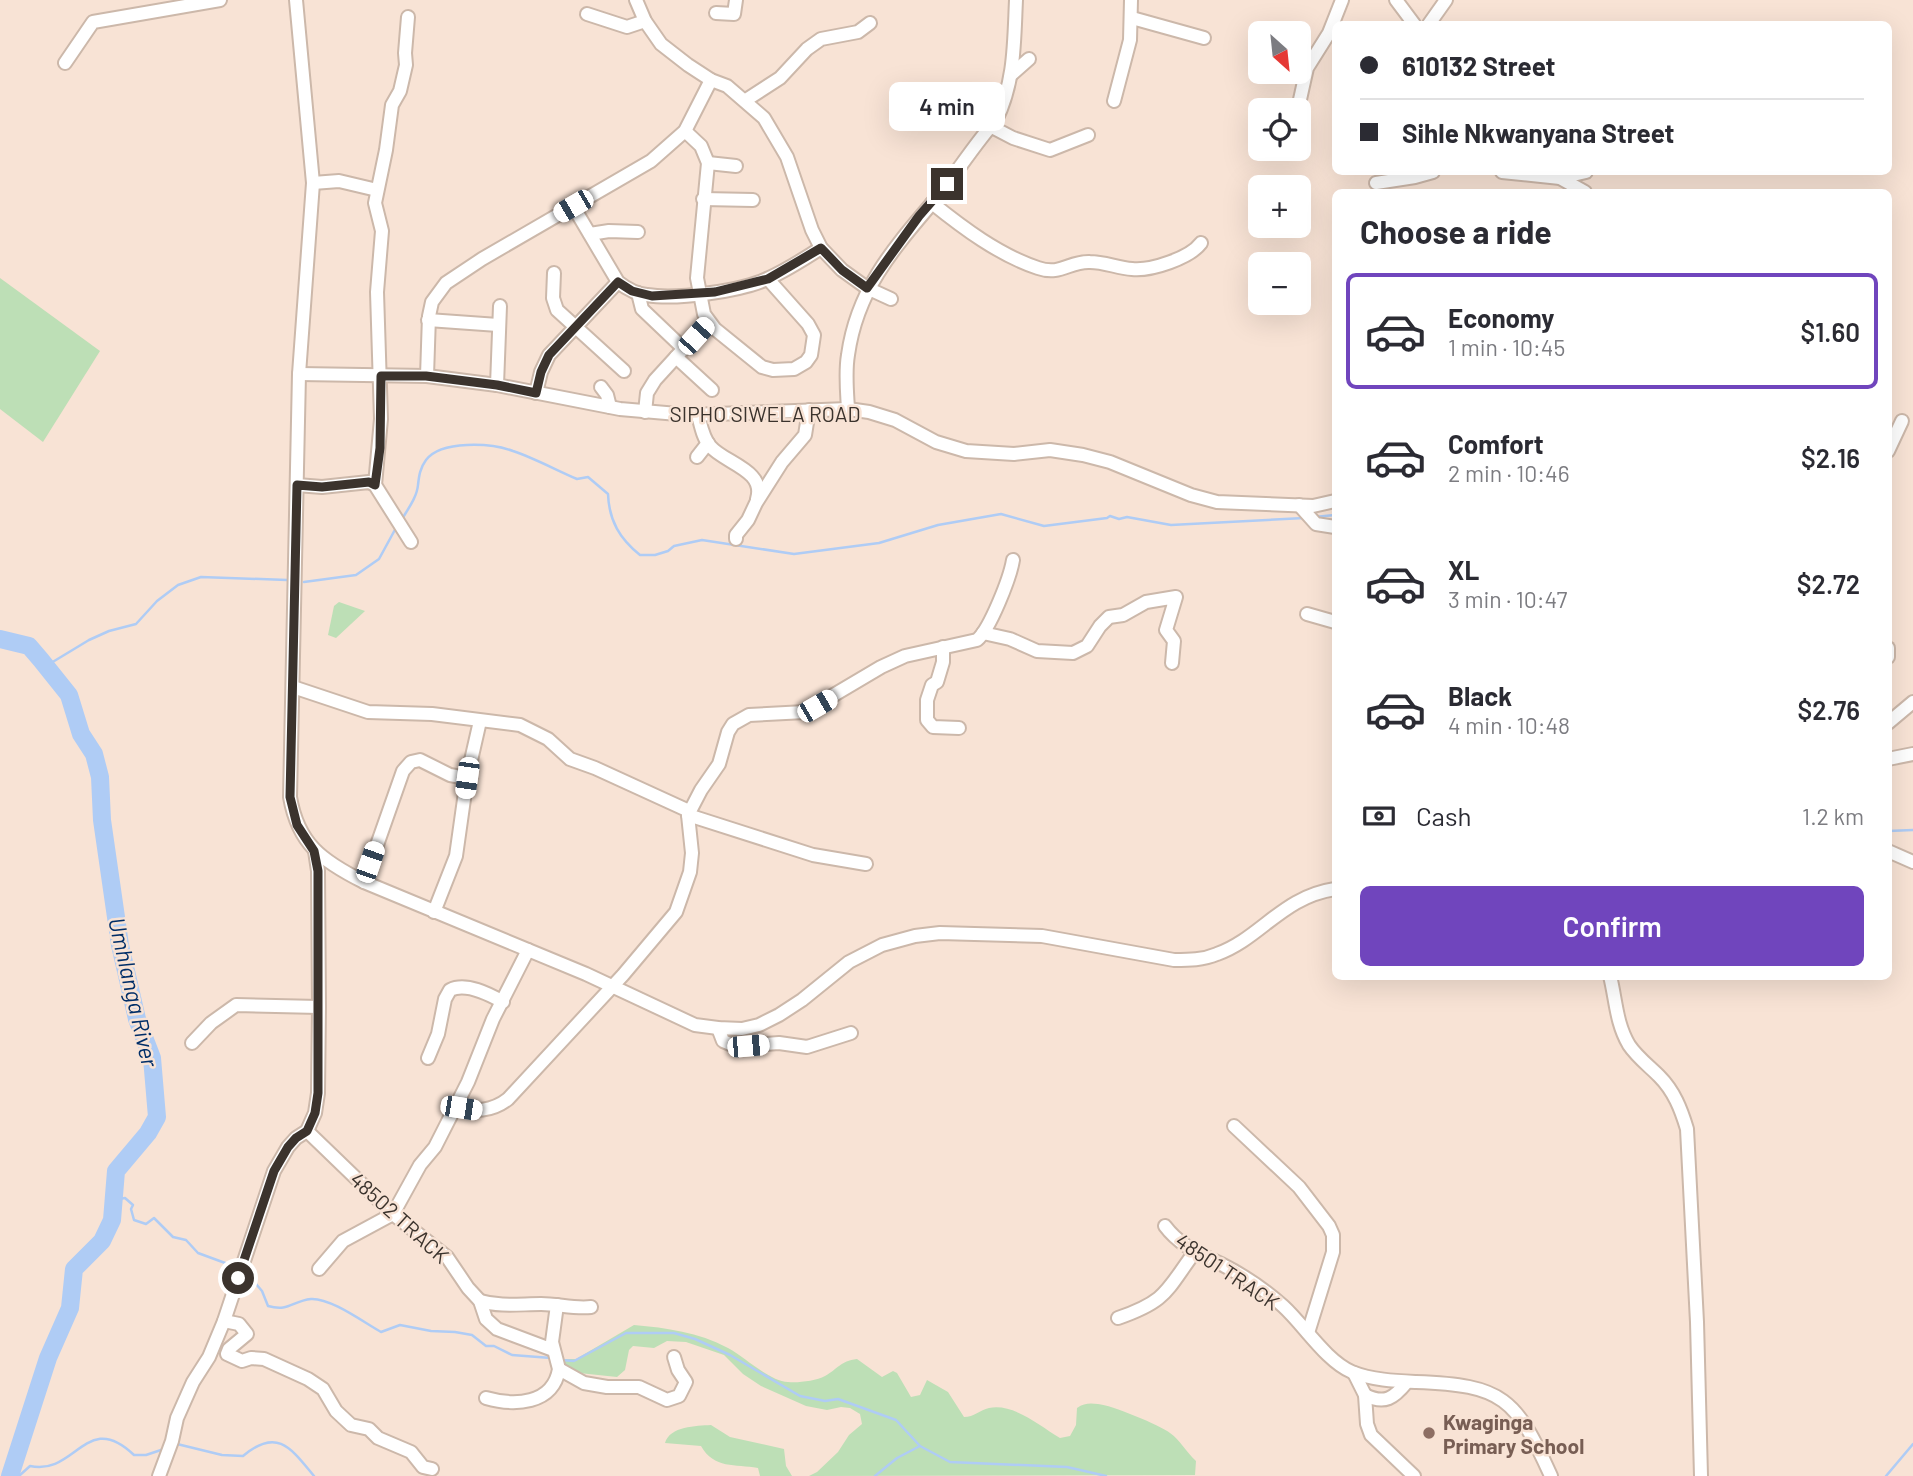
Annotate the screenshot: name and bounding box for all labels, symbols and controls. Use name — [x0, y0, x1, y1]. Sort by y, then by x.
north arrow — [1248, 21, 1311, 84]
map controls — [1248, 21, 1311, 315]
text: 610132 Street — [1402, 50, 1555, 81]
callout: 4 min — [889, 82, 1005, 132]
text: 4 min — [919, 92, 975, 120]
button: locate — [1248, 98, 1311, 161]
text: Sihle Nkwanyana Street — [1402, 117, 1674, 148]
route end — [931, 168, 963, 200]
button: + — [1248, 175, 1311, 238]
car — [550, 186, 597, 226]
text: Choose a ride — [1360, 212, 1552, 250]
button: − — [1248, 252, 1311, 315]
icon: car — [1364, 300, 1427, 363]
text: Economy — [1448, 302, 1554, 333]
car — [675, 313, 718, 359]
text: $1.60 — [1800, 316, 1860, 347]
text: 1 min · 10:45 — [1448, 333, 1565, 361]
street label: SIPHO SIWELA ROAD — [669, 401, 861, 426]
icon: car — [1364, 426, 1427, 489]
text: Comfort — [1448, 428, 1544, 459]
text: $2.16 — [1801, 442, 1860, 473]
text: 2 min · 10:46 — [1448, 459, 1570, 487]
icon: car — [1364, 552, 1427, 615]
text: XL — [1448, 554, 1479, 585]
text: $2.72 — [1797, 568, 1860, 599]
text: 3 min · 10:47 — [1448, 585, 1567, 613]
icon: car — [1364, 678, 1427, 741]
text: Black — [1448, 680, 1512, 711]
car — [794, 686, 841, 726]
text: $2.76 — [1797, 694, 1860, 725]
text: 4 min · 10:48 — [1448, 711, 1570, 739]
car — [454, 756, 481, 800]
icon: cash — [1360, 797, 1398, 835]
text: Cash — [1416, 800, 1471, 831]
text: 1.2 km — [1802, 802, 1864, 830]
car — [354, 839, 387, 885]
button: Confirm — [1360, 886, 1864, 966]
water label: Umhlanga River — [103, 915, 165, 1070]
car — [727, 1034, 770, 1058]
car — [439, 1094, 484, 1122]
street label: 48502 TRACK — [345, 1166, 455, 1268]
street label: 48501 TRACK — [1171, 1227, 1285, 1315]
route start — [222, 1262, 254, 1294]
place label: Kwaginga Primary School — [1443, 1409, 1584, 1458]
marker: Kwaginga Primary School — [1421, 1425, 1437, 1441]

